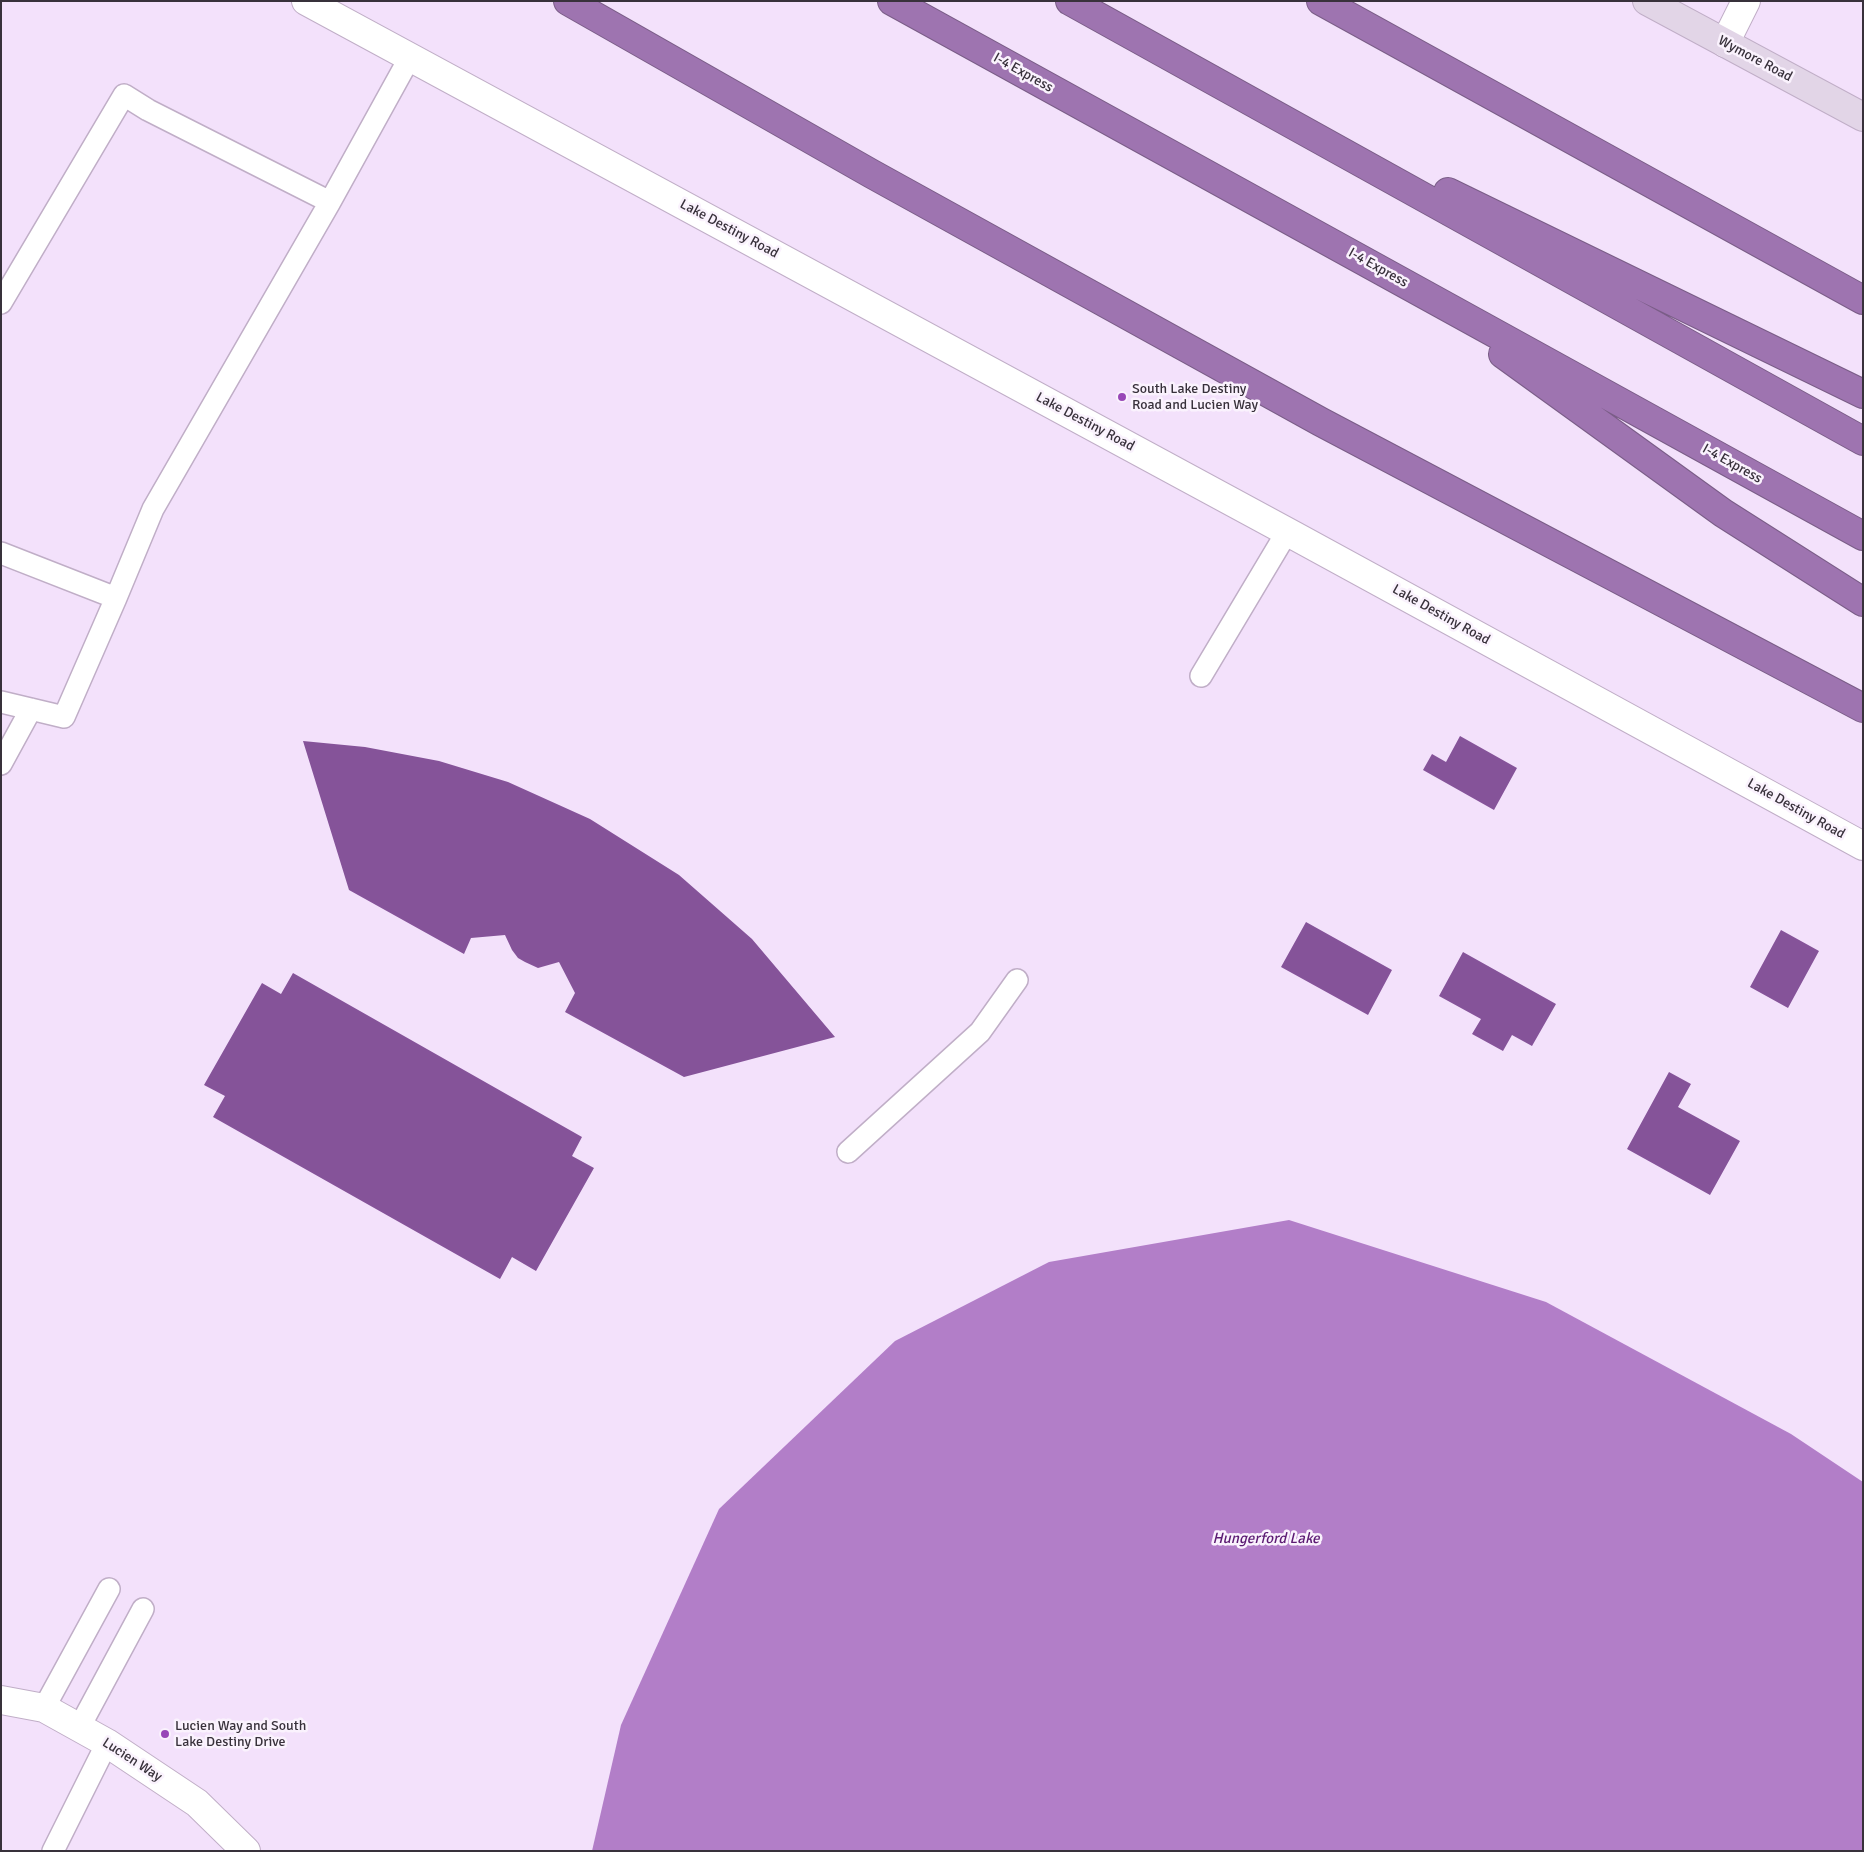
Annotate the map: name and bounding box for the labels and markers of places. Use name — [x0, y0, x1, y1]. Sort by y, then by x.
place label: South Lake Destiny Road and Lucien Way — [1132, 381, 1258, 414]
marker: South Lake Destiny Road and Lucien Way — [1116, 391, 1128, 403]
place label: Lucien Way and South Lake Destiny Drive — [175, 1718, 306, 1750]
marker: Lucien Way and South Lake Destiny Drive — [159, 1728, 171, 1740]

